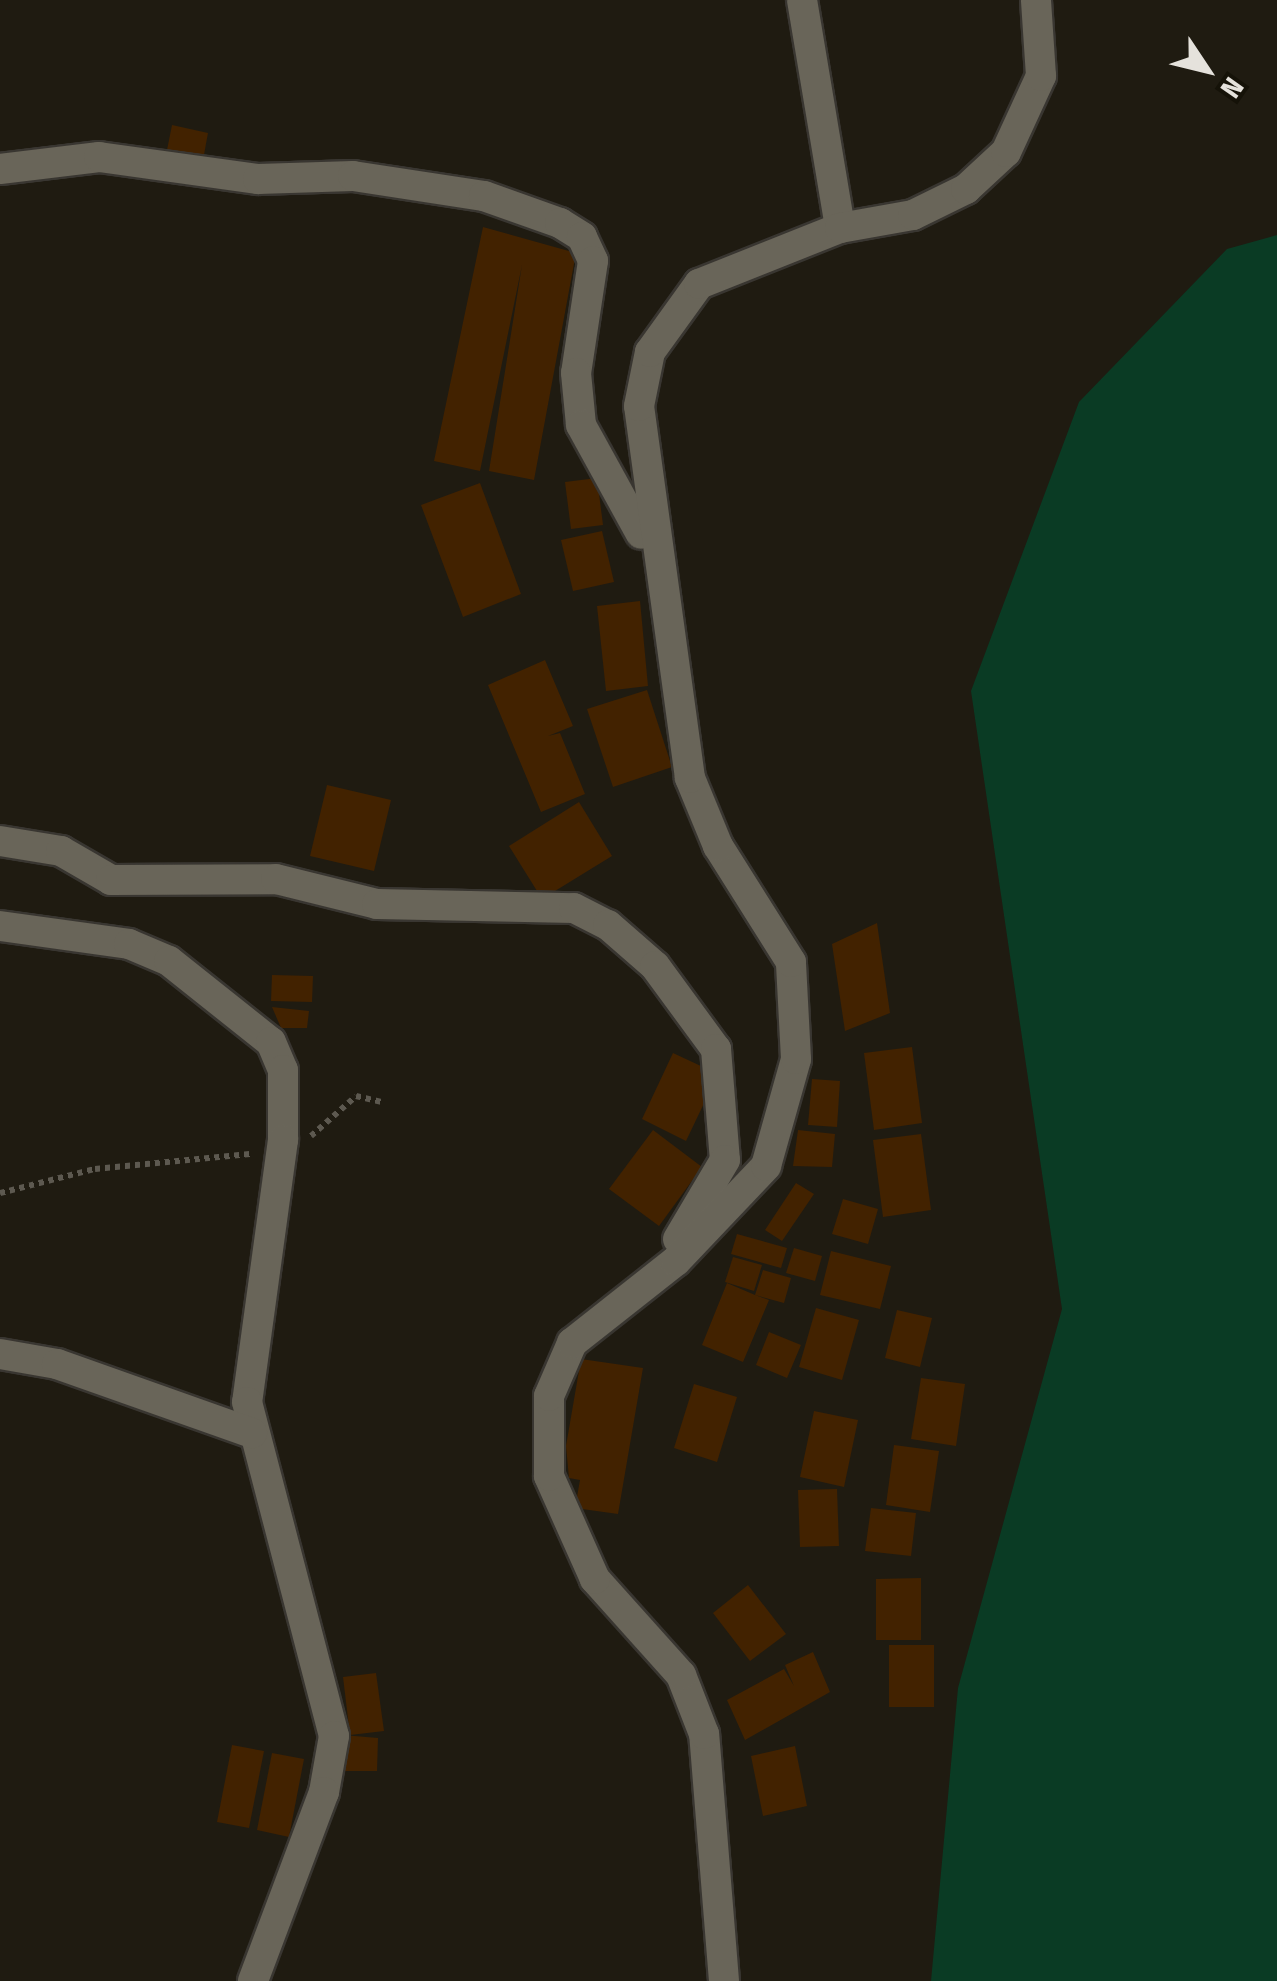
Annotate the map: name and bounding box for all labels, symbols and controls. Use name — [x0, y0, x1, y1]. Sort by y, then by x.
north arrow — [1157, 20, 1257, 120]
text: N — [1214, 71, 1250, 104]

